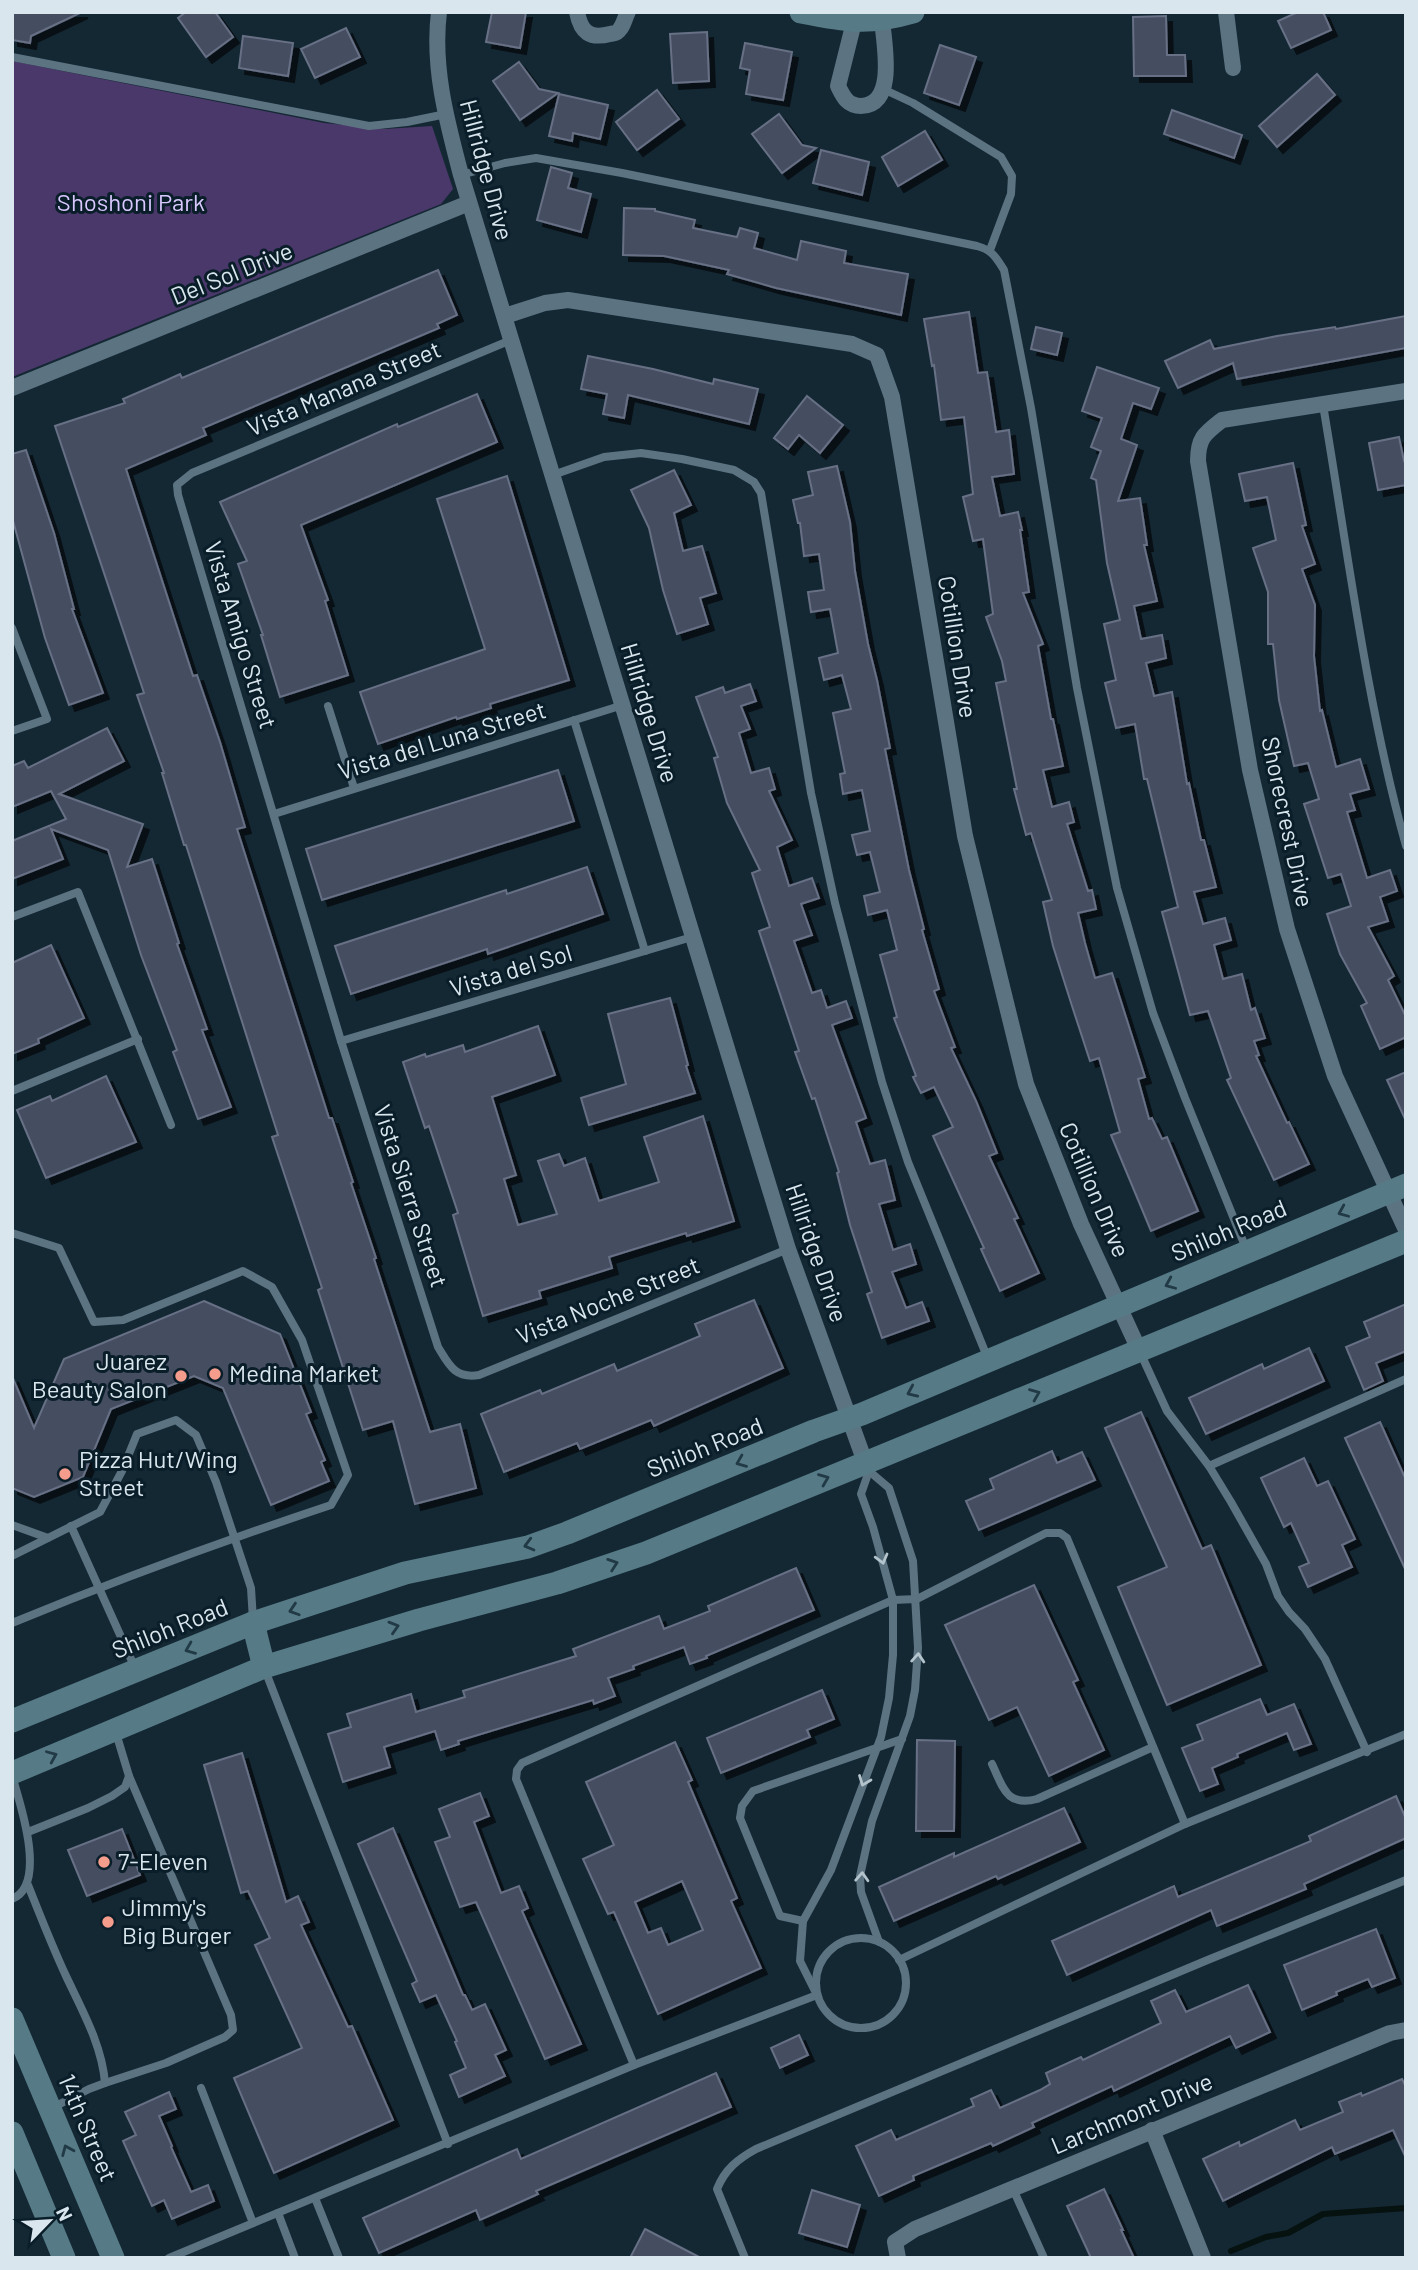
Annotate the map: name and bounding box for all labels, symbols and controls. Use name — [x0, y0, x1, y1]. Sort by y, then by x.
street label: Hillridge Drive — [455, 96, 520, 243]
park label: Shoshoni Park — [57, 187, 205, 216]
street label: Del Sol Drive — [166, 235, 297, 310]
street label: Vista Manana Street — [242, 334, 445, 442]
street label: Vista Amigo Street — [199, 537, 284, 732]
street label: Cotillion Drive — [933, 573, 984, 720]
street label: Hillridge Drive — [615, 639, 685, 786]
street label: Vista del Luna Street — [334, 694, 549, 785]
street label: Shorecrest Drive — [1256, 734, 1321, 910]
street label: Vista del Sol — [446, 937, 575, 1002]
street label: Vista Sierra Street — [368, 1100, 455, 1291]
street label: Cotillion Drive — [1054, 1118, 1137, 1261]
street label: Hillridge Drive — [780, 1179, 855, 1326]
street label: Shiloh Road — [1166, 1192, 1290, 1267]
one-way arrow — [1337, 1203, 1349, 1217]
street label: Vista Noche Street — [511, 1250, 703, 1350]
one-way arrow — [1165, 1275, 1177, 1289]
place label: Juarez Beauty Salon — [32, 1346, 167, 1403]
place label: Medina Market — [229, 1358, 379, 1387]
marker: Medina Market — [207, 1366, 223, 1382]
marker: Juarez Beauty Salon — [173, 1368, 189, 1384]
one-way arrow — [907, 1384, 919, 1398]
one-way arrow — [1028, 1388, 1040, 1402]
street label: Shiloh Road — [642, 1410, 767, 1483]
place label: Pizza Hut/Wing Street — [79, 1444, 238, 1501]
one-way arrow — [735, 1453, 747, 1467]
marker: Pizza Hut/Wing Street — [57, 1466, 73, 1482]
one-way arrow — [816, 1473, 829, 1487]
one-way arrow — [523, 1537, 535, 1552]
one-way arrow — [874, 1553, 888, 1565]
one-way arrow — [606, 1558, 618, 1572]
street label: Shiloh Road — [107, 1591, 232, 1664]
one-way arrow — [288, 1601, 300, 1616]
one-way arrow — [388, 1621, 400, 1636]
one-way arrow — [185, 1640, 197, 1654]
one-way arrow — [910, 1652, 925, 1663]
one-way arrow — [45, 1751, 57, 1765]
one-way arrow — [859, 1775, 873, 1787]
place label: 7-Eleven — [118, 1846, 208, 1875]
marker: 7-Eleven — [96, 1854, 112, 1870]
one-way arrow — [854, 1871, 869, 1882]
place label: Jimmy's Big Burger — [122, 1892, 231, 1949]
marker: Jimmy's Big Burger — [100, 1914, 116, 1930]
street label: Larchmont Drive — [1046, 2066, 1217, 2160]
street label: 14th Street — [53, 2069, 124, 2185]
one-way arrow — [62, 2145, 76, 2157]
north arrow — [14, 2186, 84, 2256]
text: N — [52, 2203, 78, 2224]

